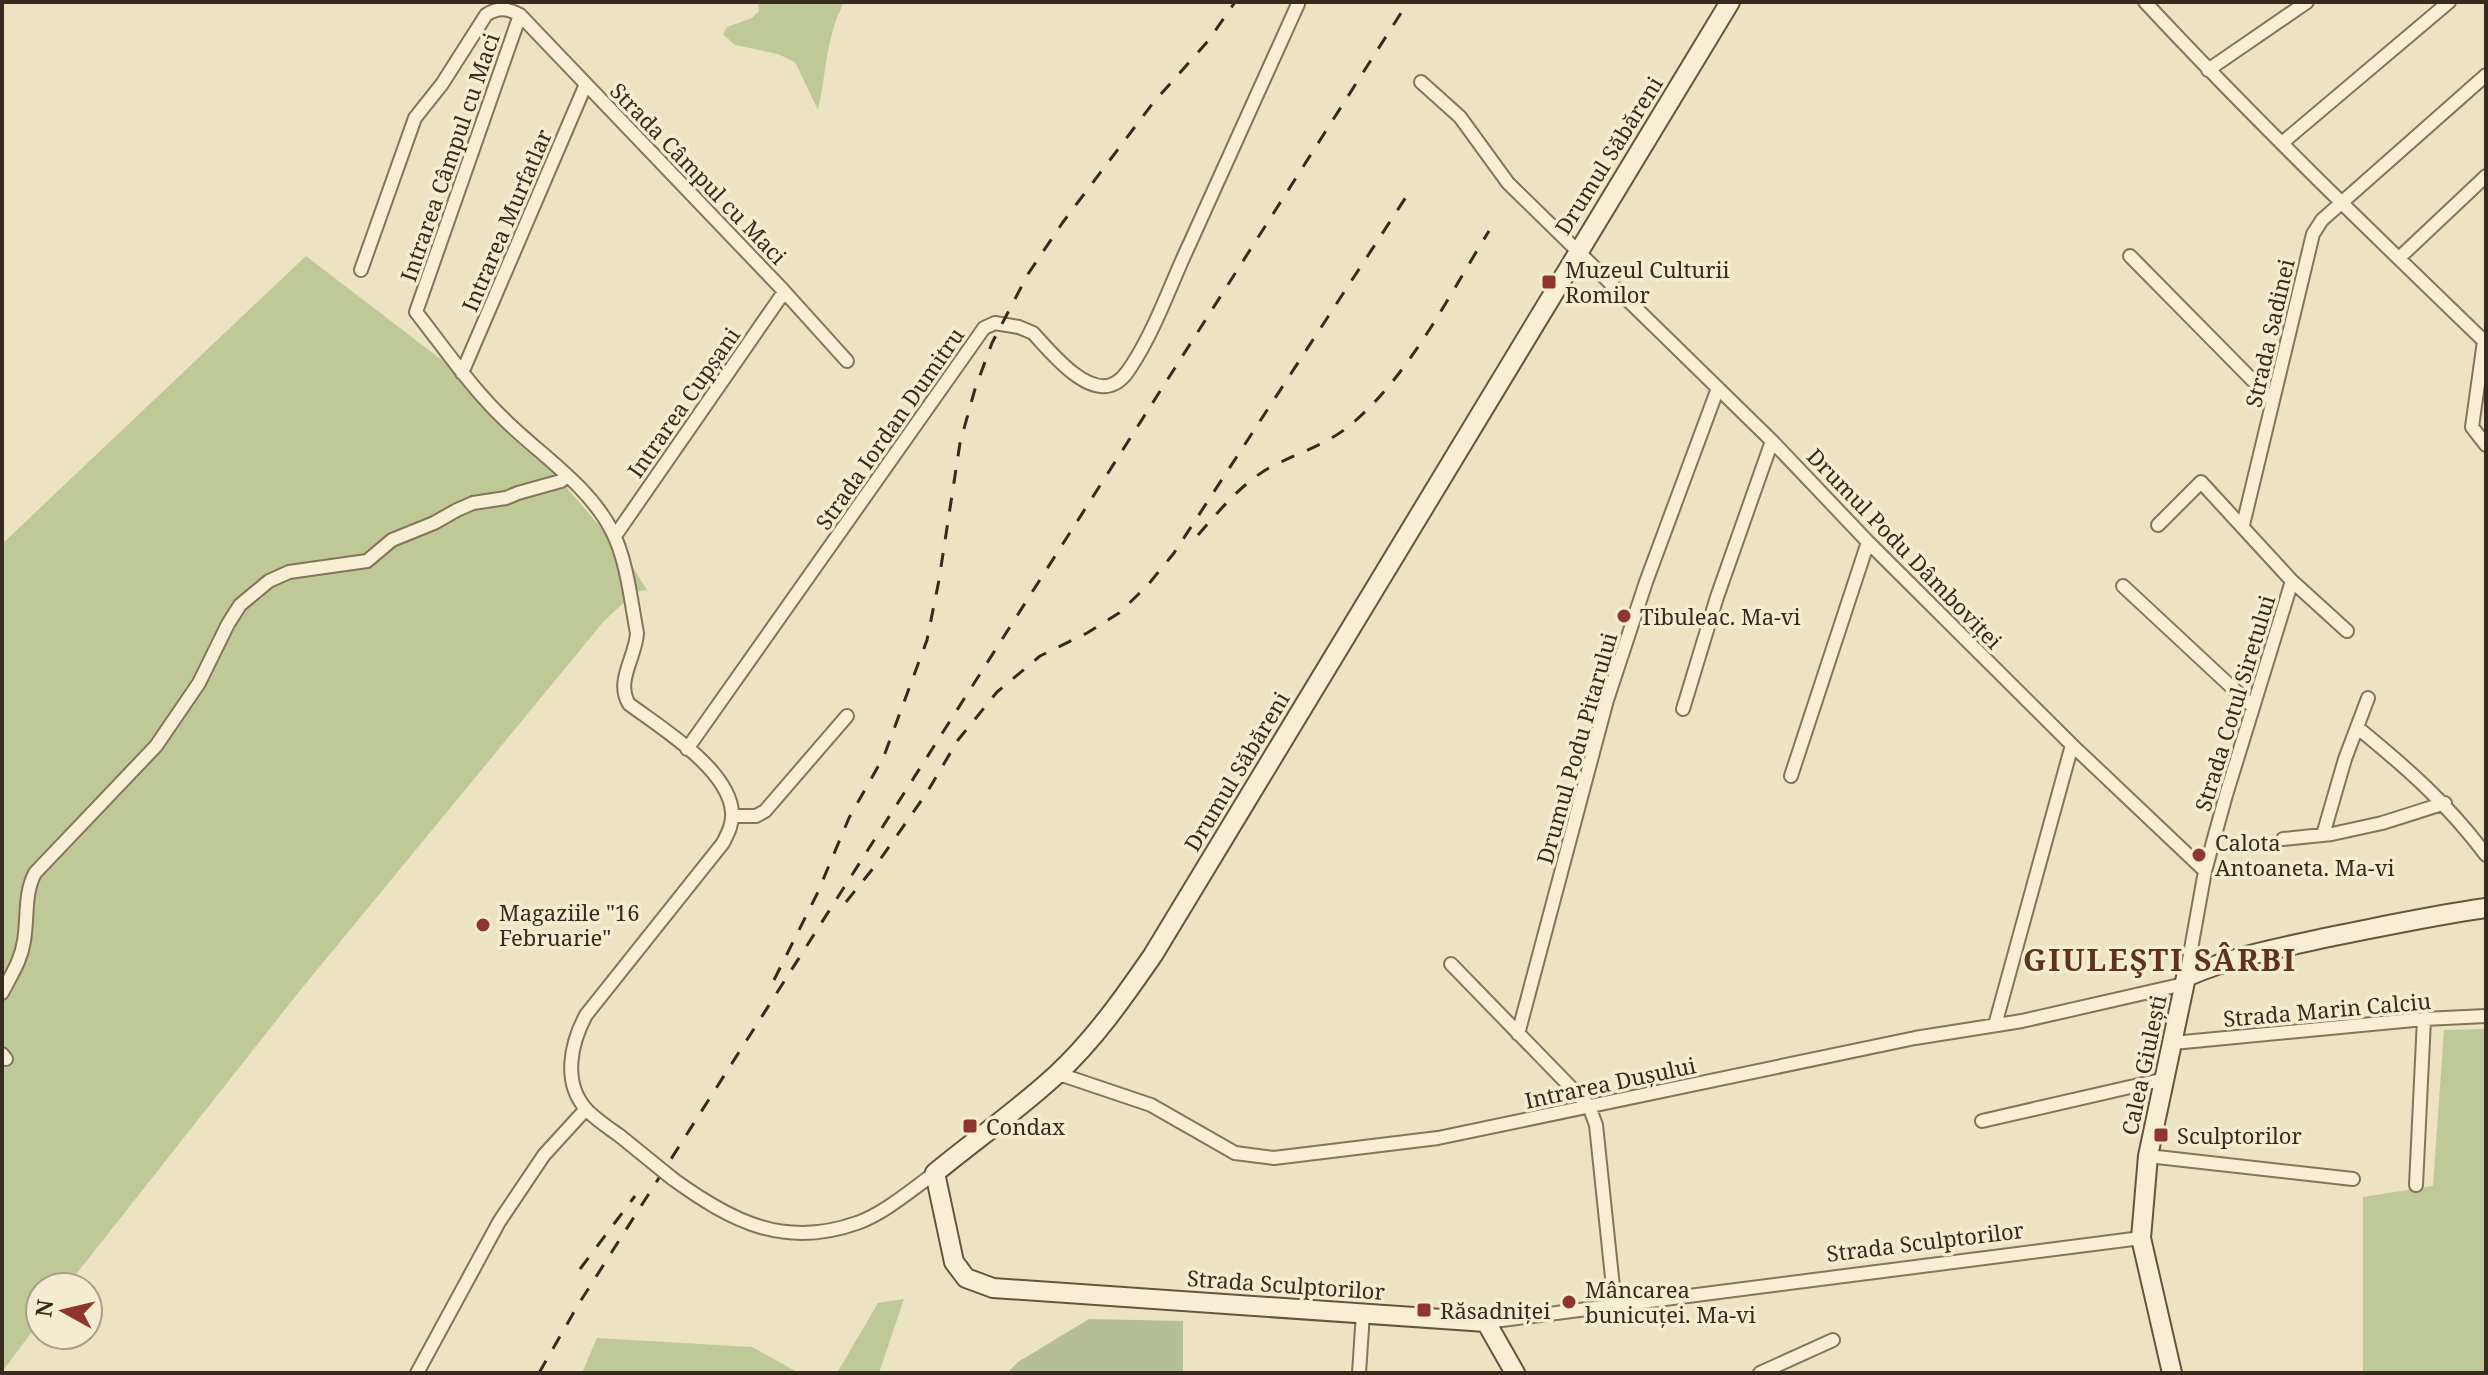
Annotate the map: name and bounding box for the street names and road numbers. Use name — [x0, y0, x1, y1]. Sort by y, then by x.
street label: Intrarea Câmpul cu Maci — [392, 29, 506, 285]
street label: Drumul Săbăreni — [1547, 70, 1669, 240]
street label: Strada Câmpul cu Maci — [604, 76, 794, 270]
street label: Intrarea Murfatlar — [454, 124, 558, 316]
street label: Strada Sadinei — [2237, 256, 2301, 410]
street label: Intrarea Cupșani — [620, 321, 746, 483]
street label: Strada Iordan Dumitru — [808, 321, 970, 535]
street label: Drumul Podu Dâmboviței — [1801, 441, 2009, 655]
street label: Strada Cotul Siretului — [2187, 591, 2281, 815]
street label: Drumul Podu Pitarului — [1529, 629, 1623, 867]
street label: Drumul Săbăreni — [1176, 686, 1296, 856]
street label: Strada Marin Calciu — [2222, 985, 2432, 1033]
street label: Calea Giulești — [2114, 992, 2172, 1138]
street label: Intrarea Dușului — [1522, 1049, 1698, 1115]
street label: Strada Sculptorilor — [1825, 1214, 2026, 1268]
street label: Strada Sculptorilor — [1186, 1262, 1387, 1306]

